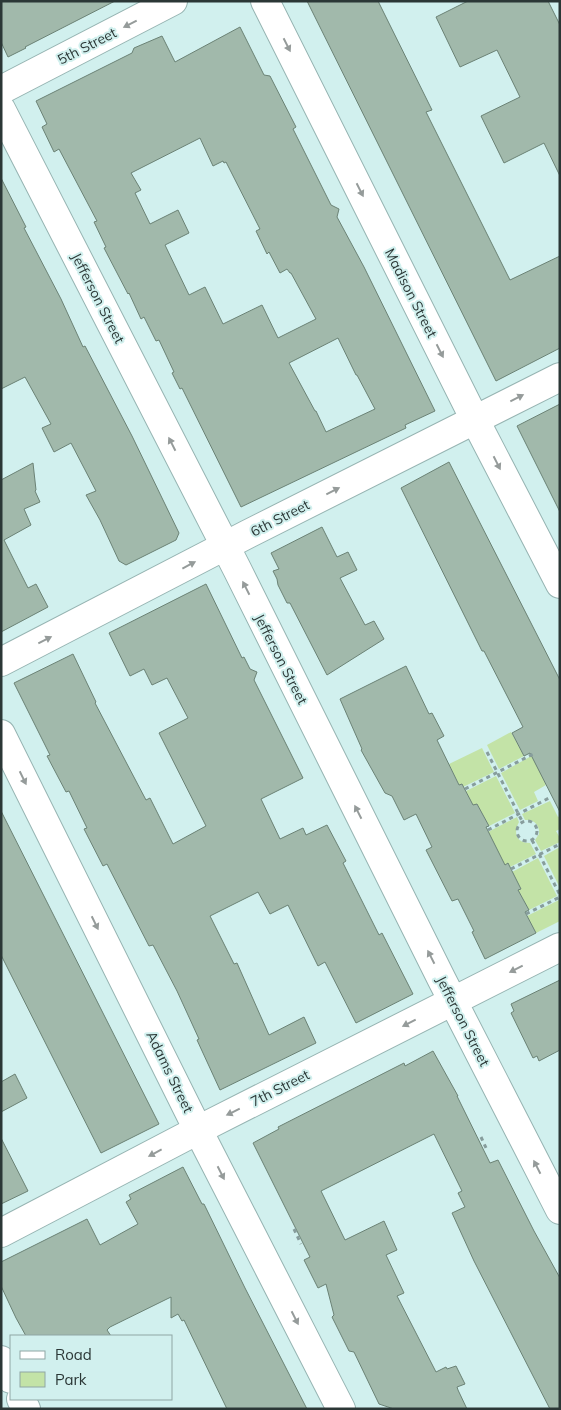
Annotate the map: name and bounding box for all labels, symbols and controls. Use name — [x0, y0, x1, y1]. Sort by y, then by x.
one-way arrow — [123, 20, 137, 28]
street label: 5th Street — [54, 23, 120, 69]
one-way arrow — [283, 38, 291, 52]
one-way arrow — [356, 183, 364, 197]
street label: Madison Street — [381, 245, 441, 341]
street label: Jefferson Street — [67, 250, 129, 346]
one-way arrow — [436, 344, 444, 358]
one-way arrow — [510, 394, 524, 402]
one-way arrow — [168, 436, 176, 451]
one-way arrow — [493, 456, 501, 470]
one-way arrow — [326, 487, 341, 495]
street label: 6th Street — [247, 495, 313, 541]
one-way arrow — [182, 561, 196, 569]
one-way arrow — [242, 581, 250, 596]
street label: Jefferson Street — [250, 611, 312, 707]
one-way arrow — [37, 636, 52, 644]
one-way arrow — [19, 771, 27, 785]
one-way arrow — [354, 805, 362, 819]
one-way arrow — [91, 916, 100, 931]
one-way arrow — [426, 950, 435, 965]
one-way arrow — [509, 965, 523, 973]
street label: Jefferson Street — [432, 973, 494, 1069]
one-way arrow — [402, 1019, 416, 1027]
street label: Adams Street — [142, 1028, 198, 1116]
street label: 7th Street — [247, 1065, 313, 1111]
one-way arrow — [226, 1108, 240, 1116]
one-way arrow — [148, 1149, 162, 1157]
one-way arrow — [533, 1159, 541, 1174]
one-way arrow — [217, 1166, 225, 1180]
one-way arrow — [291, 1310, 299, 1325]
legend — [10, 1335, 172, 1400]
text: Road — [55, 1345, 92, 1364]
text: Park — [55, 1370, 87, 1389]

